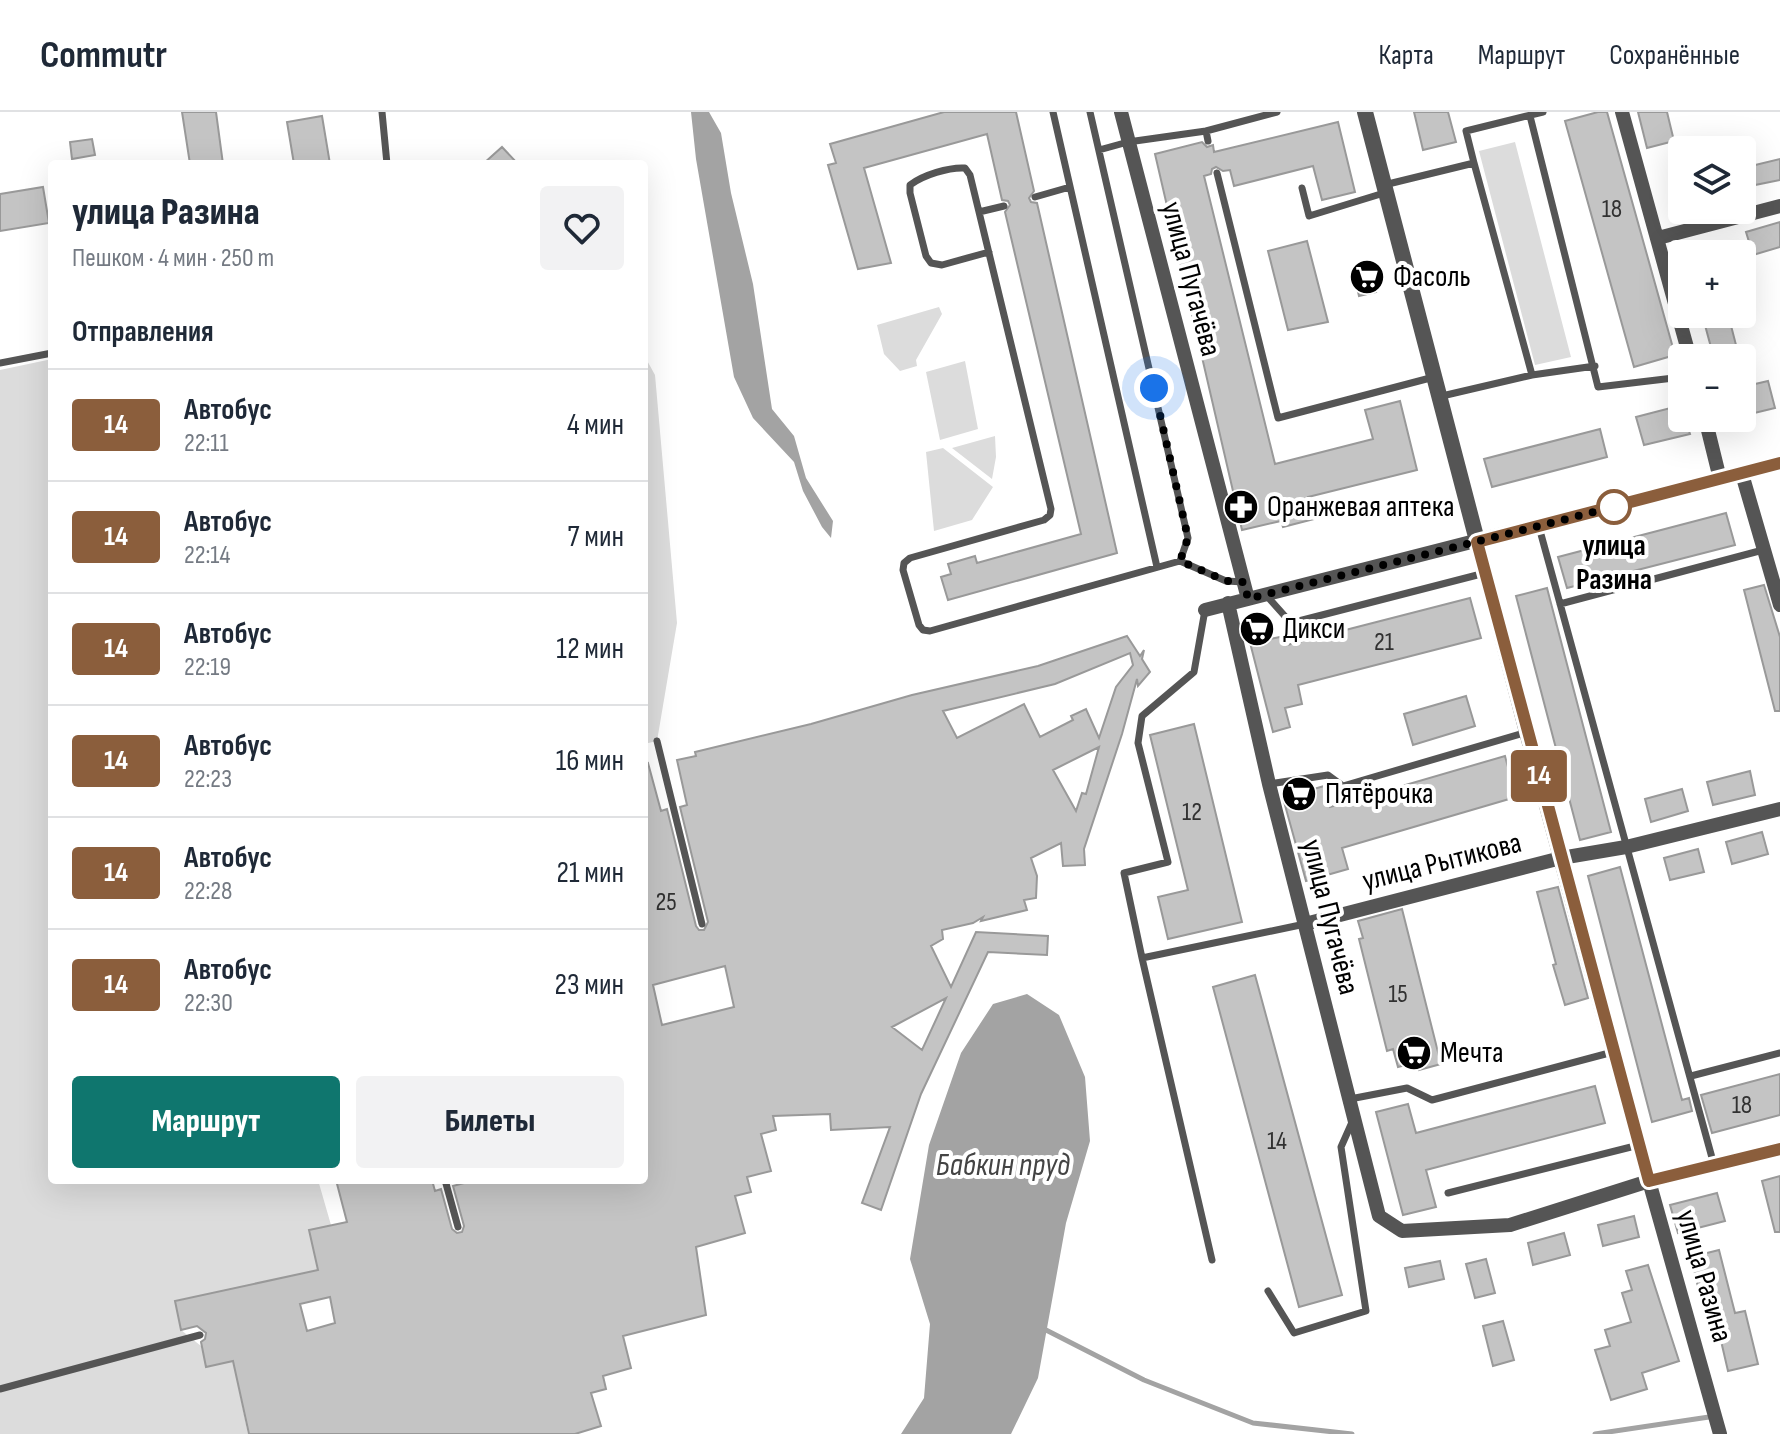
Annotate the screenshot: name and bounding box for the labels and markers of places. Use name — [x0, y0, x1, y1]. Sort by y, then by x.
supermarket icon: Фасоль — [1348, 258, 1386, 296]
place label: Фасоль — [1393, 259, 1471, 295]
pharmacy icon: Оранжевая аптека — [1222, 488, 1260, 526]
place label: Оранжевая аптека — [1267, 489, 1455, 525]
marker: улица Разина — [1597, 490, 1631, 524]
place label: улица Разина — [1576, 528, 1652, 598]
supermarket icon: Дикси — [1238, 610, 1276, 648]
place label: Дикси — [1283, 611, 1345, 647]
supermarket icon: Пятёрочка — [1280, 775, 1318, 813]
place label: Пятёрочка — [1325, 776, 1434, 812]
supermarket icon: Мечта — [1395, 1034, 1433, 1072]
place label: Мечта — [1440, 1035, 1504, 1071]

